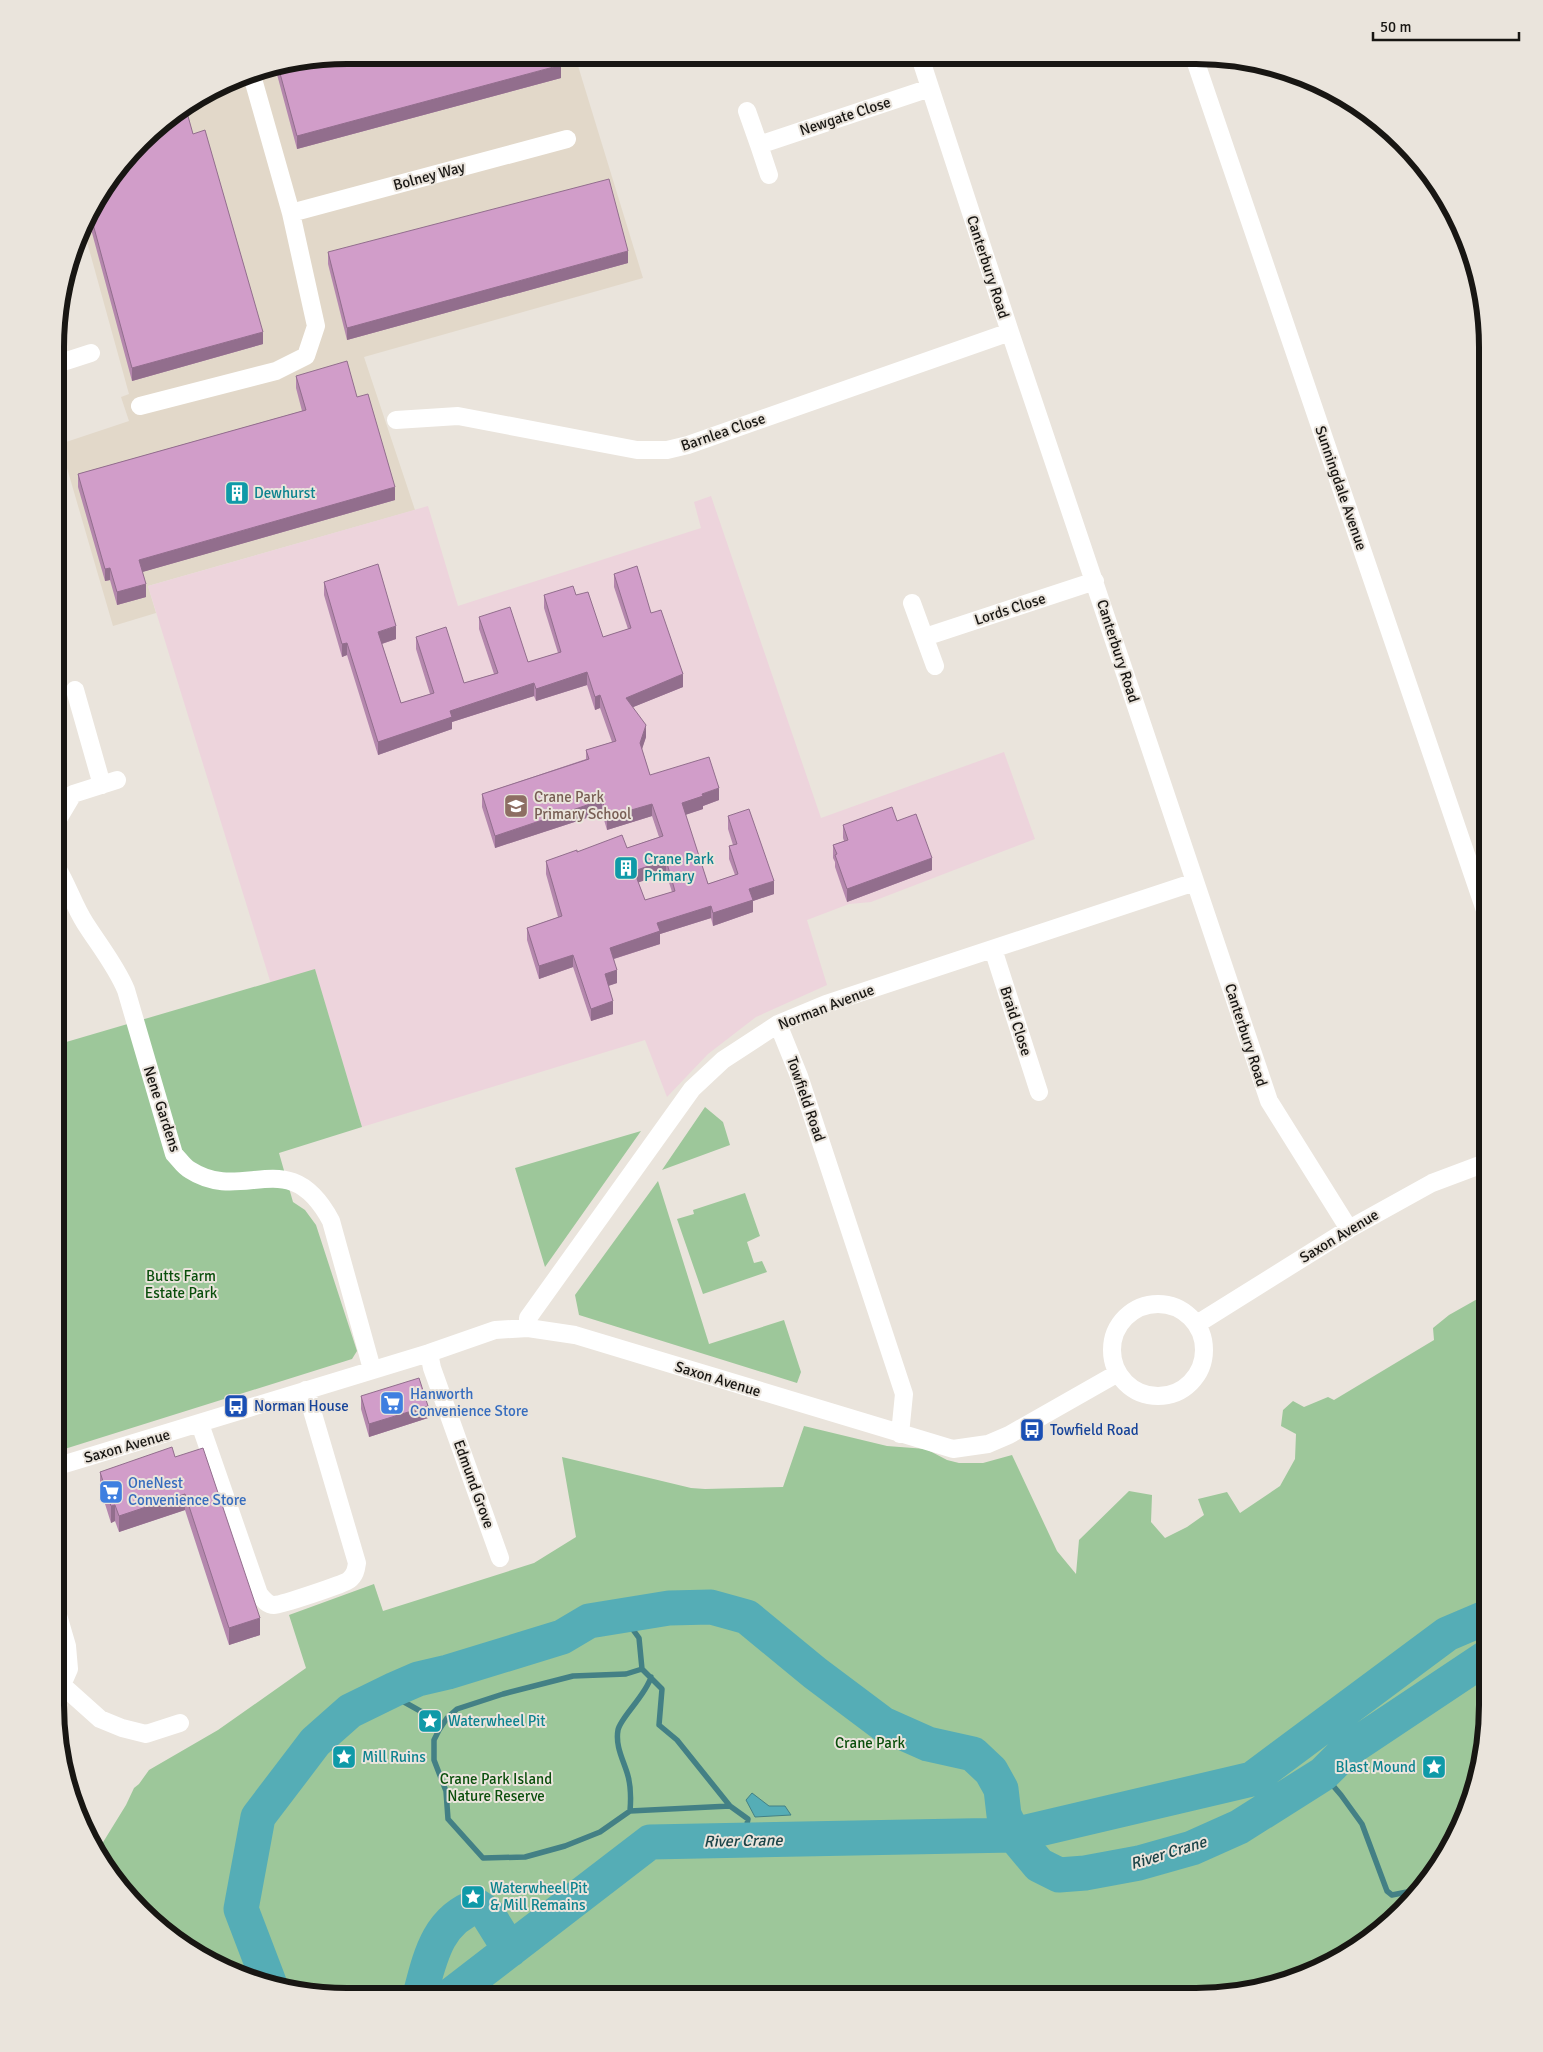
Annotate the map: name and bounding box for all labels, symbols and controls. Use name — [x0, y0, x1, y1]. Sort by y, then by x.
scale bar — [1373, 10, 1519, 42]
text: 50 m — [1380, 18, 1411, 36]
street label: Newgate Close — [797, 93, 893, 139]
street label: Bolney Way — [391, 158, 467, 194]
street label: Canterbury Road — [963, 213, 1013, 321]
street label: Barnlea Close — [678, 409, 768, 455]
street label: Sunningdale Avenue — [1311, 423, 1371, 553]
building icon: Dewhurst — [224, 480, 250, 506]
place label: Dewhurst — [254, 484, 316, 502]
street label: Lords Close — [972, 589, 1048, 629]
street label: Canterbury Road — [1093, 597, 1143, 705]
place label: Crane Park Primary School — [534, 788, 631, 823]
school or university icon: Crane Park Primary School — [503, 793, 529, 819]
place label: Crane Park Primary — [644, 850, 714, 885]
building icon: Crane Park Primary — [613, 855, 639, 881]
street label: Norman Avenue — [775, 980, 877, 1034]
street label: Canterbury Road — [1221, 981, 1271, 1089]
street label: Braid Close — [996, 984, 1036, 1058]
street label: Towfield Road — [783, 1054, 829, 1144]
street label: Nene Gardens — [140, 1064, 185, 1155]
street label: Saxon Avenue — [1296, 1205, 1382, 1267]
park label: Butts Farm Estate Park — [145, 1267, 218, 1302]
street label: Saxon Avenue — [673, 1357, 763, 1401]
place label: Hanworth Convenience Store — [410, 1385, 529, 1420]
supermarket icon: Hanworth Convenience Store — [379, 1390, 405, 1416]
bus stop icon: Norman House — [223, 1393, 249, 1419]
place label: Norman House — [254, 1397, 349, 1415]
bus stop icon: Towfield Road — [1019, 1417, 1045, 1443]
place label: Towfield Road — [1050, 1421, 1139, 1439]
street label: Saxon Avenue — [82, 1425, 172, 1467]
street label: Edmund Grove — [450, 1437, 498, 1531]
place label: OneNest Convenience Store — [128, 1474, 247, 1509]
supermarket icon: OneNest Convenience Store — [98, 1479, 124, 1505]
place icon: Waterwheel Pit — [417, 1708, 443, 1734]
place label: Waterwheel Pit — [448, 1712, 546, 1730]
park label: Crane Park — [835, 1734, 905, 1752]
place icon: Mill Ruins — [331, 1744, 357, 1770]
place label: Mill Ruins — [362, 1748, 426, 1766]
place icon: Blast Mound — [1421, 1754, 1447, 1780]
place label: Blast Mound — [1336, 1758, 1416, 1776]
park label: Crane Park Island Nature Reserve — [440, 1770, 552, 1805]
water label: River Crane — [704, 1830, 783, 1852]
water label: River Crane — [1128, 1832, 1210, 1874]
place label: Waterwheel Pit & Mill Remains — [490, 1879, 588, 1914]
place icon: Waterwheel Pit & Mill Remains — [460, 1884, 486, 1910]

